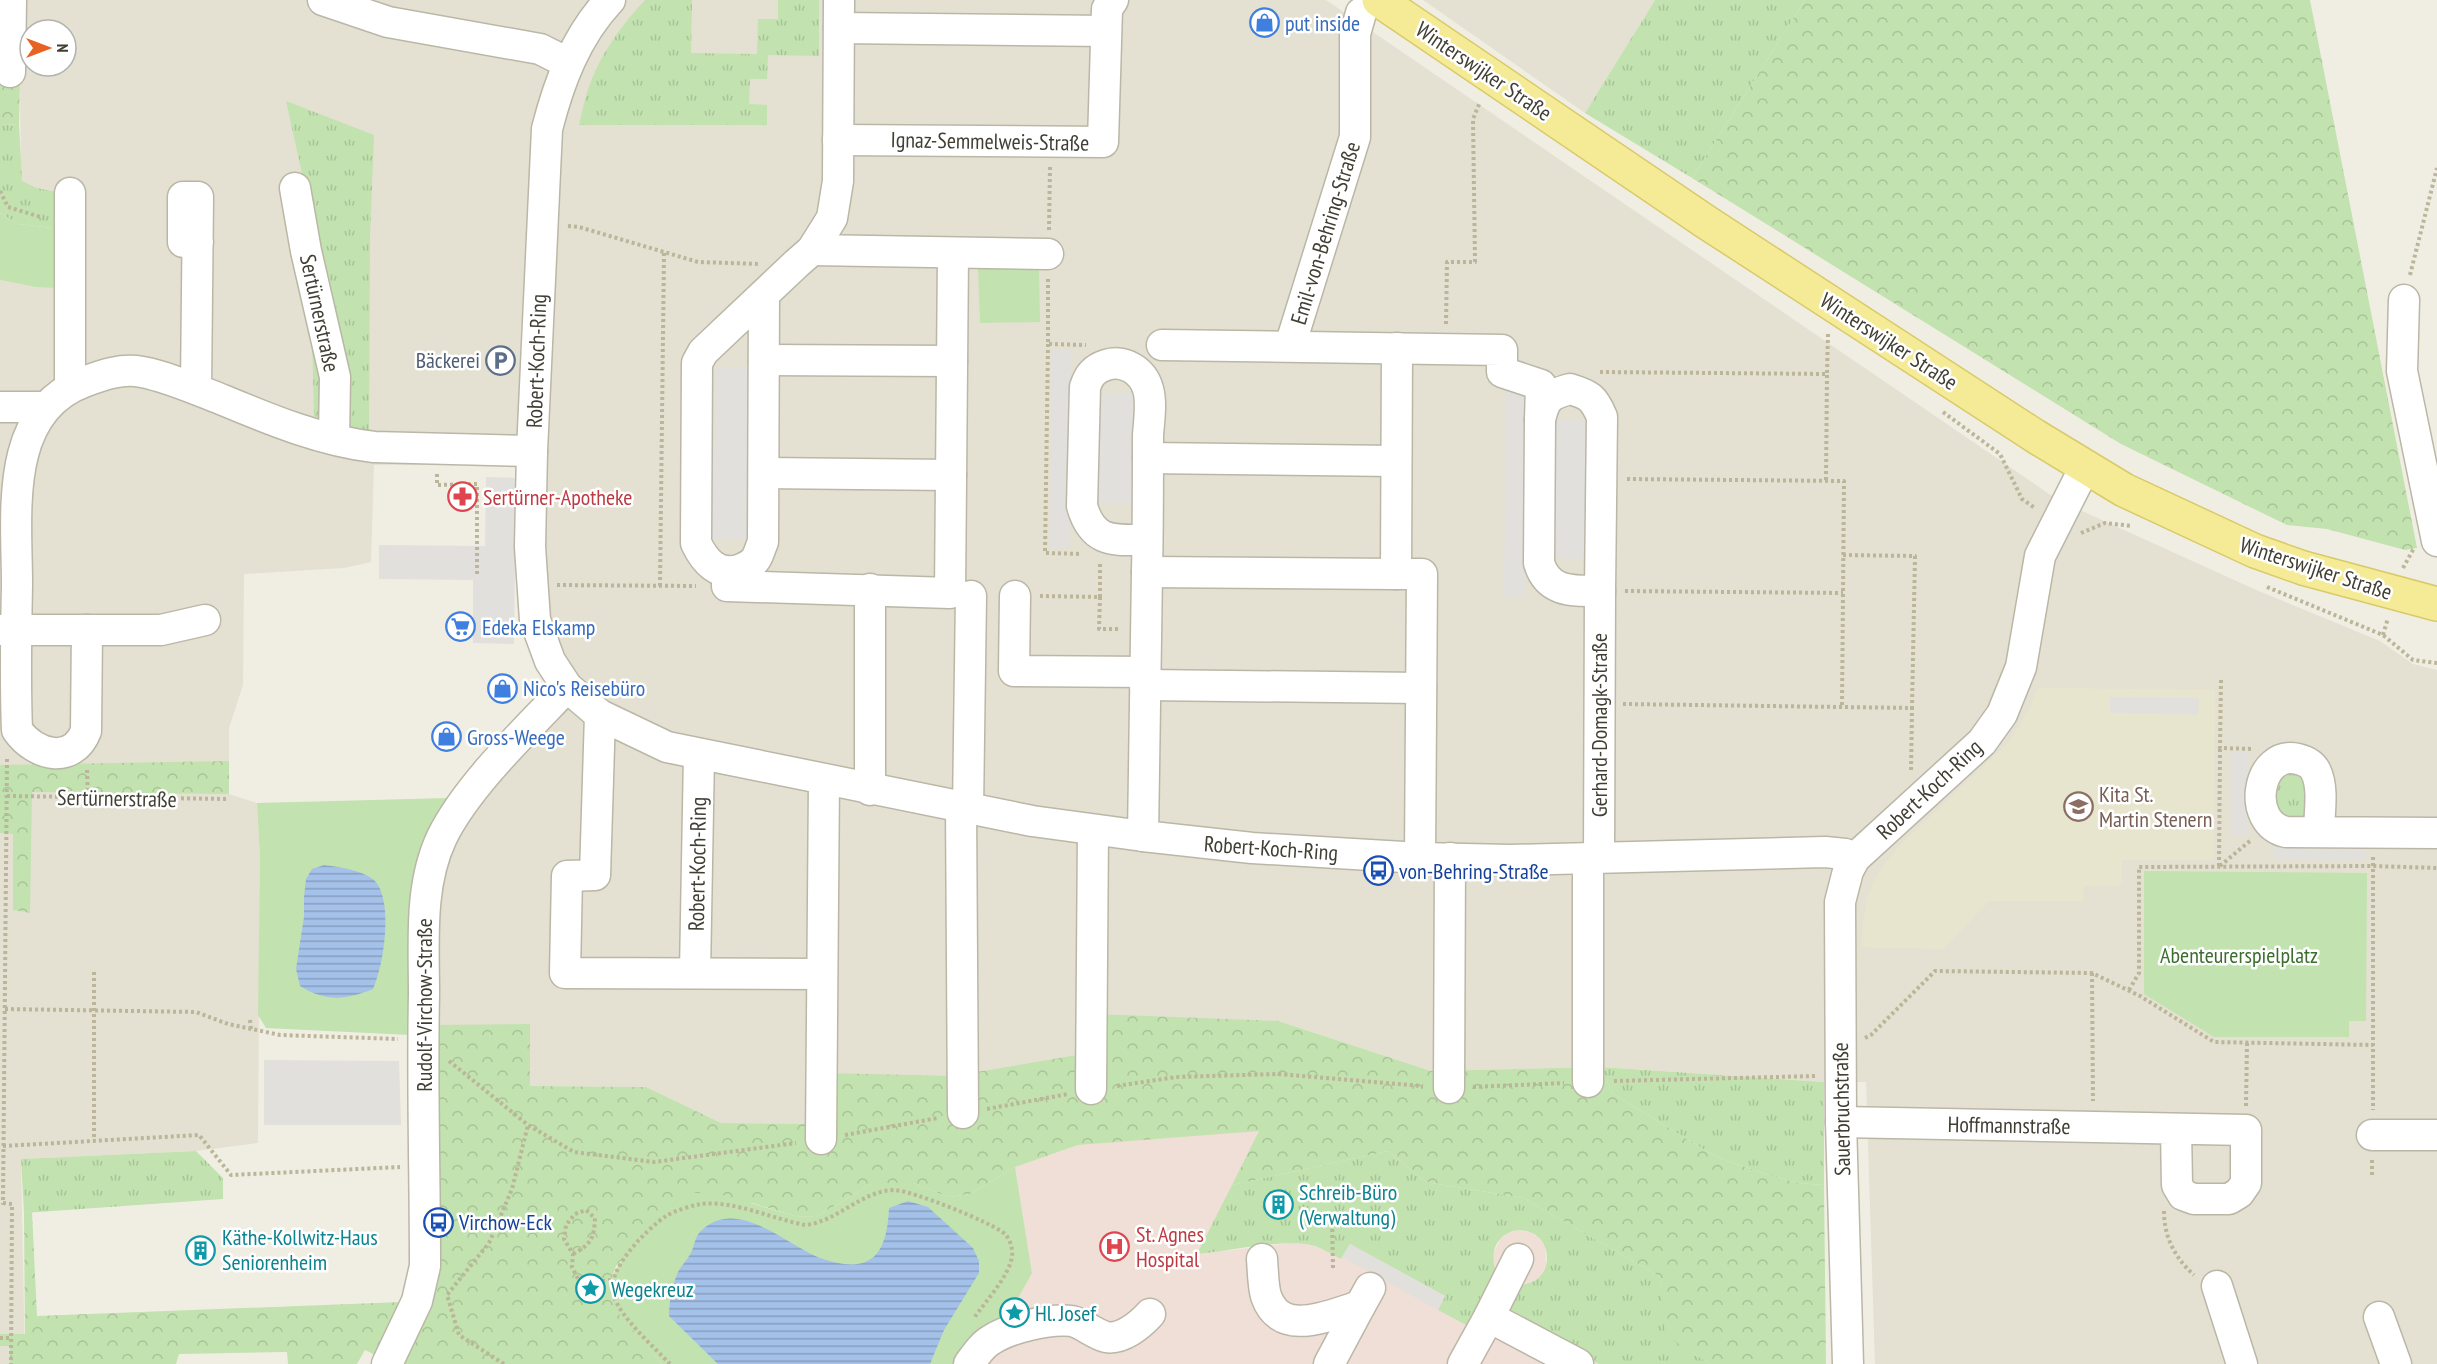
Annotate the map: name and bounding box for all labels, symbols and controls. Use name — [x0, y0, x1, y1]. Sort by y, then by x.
shop icon: put inside — [1248, 7, 1280, 39]
place label: put inside — [1285, 9, 1360, 37]
street label: Winterswijker Straße — [1411, 15, 1557, 127]
north arrow — [18, 18, 78, 78]
text: N — [53, 44, 73, 52]
street label: Ignaz-Semmelweis-Straße — [890, 125, 1090, 157]
street label: Emil-von-Behring-Straße — [1284, 138, 1366, 328]
street label: Sertürnerstraße — [294, 252, 346, 374]
street label: Winterswijker Straße — [1815, 286, 1963, 396]
street label: Robert-Koch-Ring — [520, 293, 552, 429]
parking icon: Bäckerei — [485, 344, 517, 376]
place label: Bäckerei — [416, 346, 480, 374]
pharmacy icon: Sertürner-Apotheke — [446, 481, 478, 513]
place label: Sertürner-Apotheke — [483, 483, 632, 511]
street label: Winterswijker Straße — [2236, 530, 2396, 606]
supermarket icon: Edeka Elskamp — [445, 611, 477, 643]
place label: Edeka Elskamp — [482, 613, 595, 641]
street label: Gerhard-Domagk-Straße — [1585, 633, 1613, 817]
shop icon: Nico's Reisebüro — [486, 672, 518, 704]
place label: Nico's Reisebüro — [523, 674, 645, 702]
shop icon: Gross-Weege — [430, 721, 462, 753]
place label: Gross-Weege — [467, 723, 565, 751]
street label: Robert-Koch-Ring — [1870, 733, 1988, 845]
place label: Kita St. Martin Stenern — [2099, 780, 2212, 833]
street label: Sertürnerstraße — [57, 783, 177, 813]
school or university icon: Kita St. Martin Stenern — [2062, 791, 2094, 823]
street label: Robert-Koch-Ring — [682, 797, 712, 931]
street label: Robert-Koch-Ring — [1203, 829, 1339, 867]
bus stop icon: von-Behring-Straße — [1362, 855, 1394, 887]
place label: von-Behring-Straße — [1399, 857, 1549, 885]
street label: Rudolf-Virchow-Straße — [410, 918, 438, 1092]
park label: Abenteurerspielplatz — [2160, 941, 2318, 969]
street label: Sauerbruchstraße — [1826, 1042, 1856, 1176]
street label: Hoffmannstraße — [1947, 1110, 2071, 1140]
place label: Schreib-Büro (Verwaltung) — [1299, 1178, 1397, 1231]
building icon: Schreib-Büro (Verwaltung) — [1262, 1189, 1294, 1221]
bus stop icon: Virchow-Eck — [422, 1206, 454, 1238]
place label: Virchow-Eck — [458, 1208, 552, 1236]
place label: St. Agnes Hospital — [1136, 1220, 1204, 1273]
place label: Käthe-Kollwitz-Haus Seniorenheim — [222, 1223, 378, 1276]
hospital icon: St. Agnes Hospital — [1099, 1231, 1131, 1263]
building icon: Käthe-Kollwitz-Haus Seniorenheim — [185, 1234, 217, 1266]
place icon: Wegekreuz — [574, 1273, 606, 1305]
place label: Wegekreuz — [611, 1275, 694, 1303]
place icon: Hl. Josef — [998, 1297, 1030, 1329]
place label: Hl. Josef — [1035, 1299, 1097, 1327]

